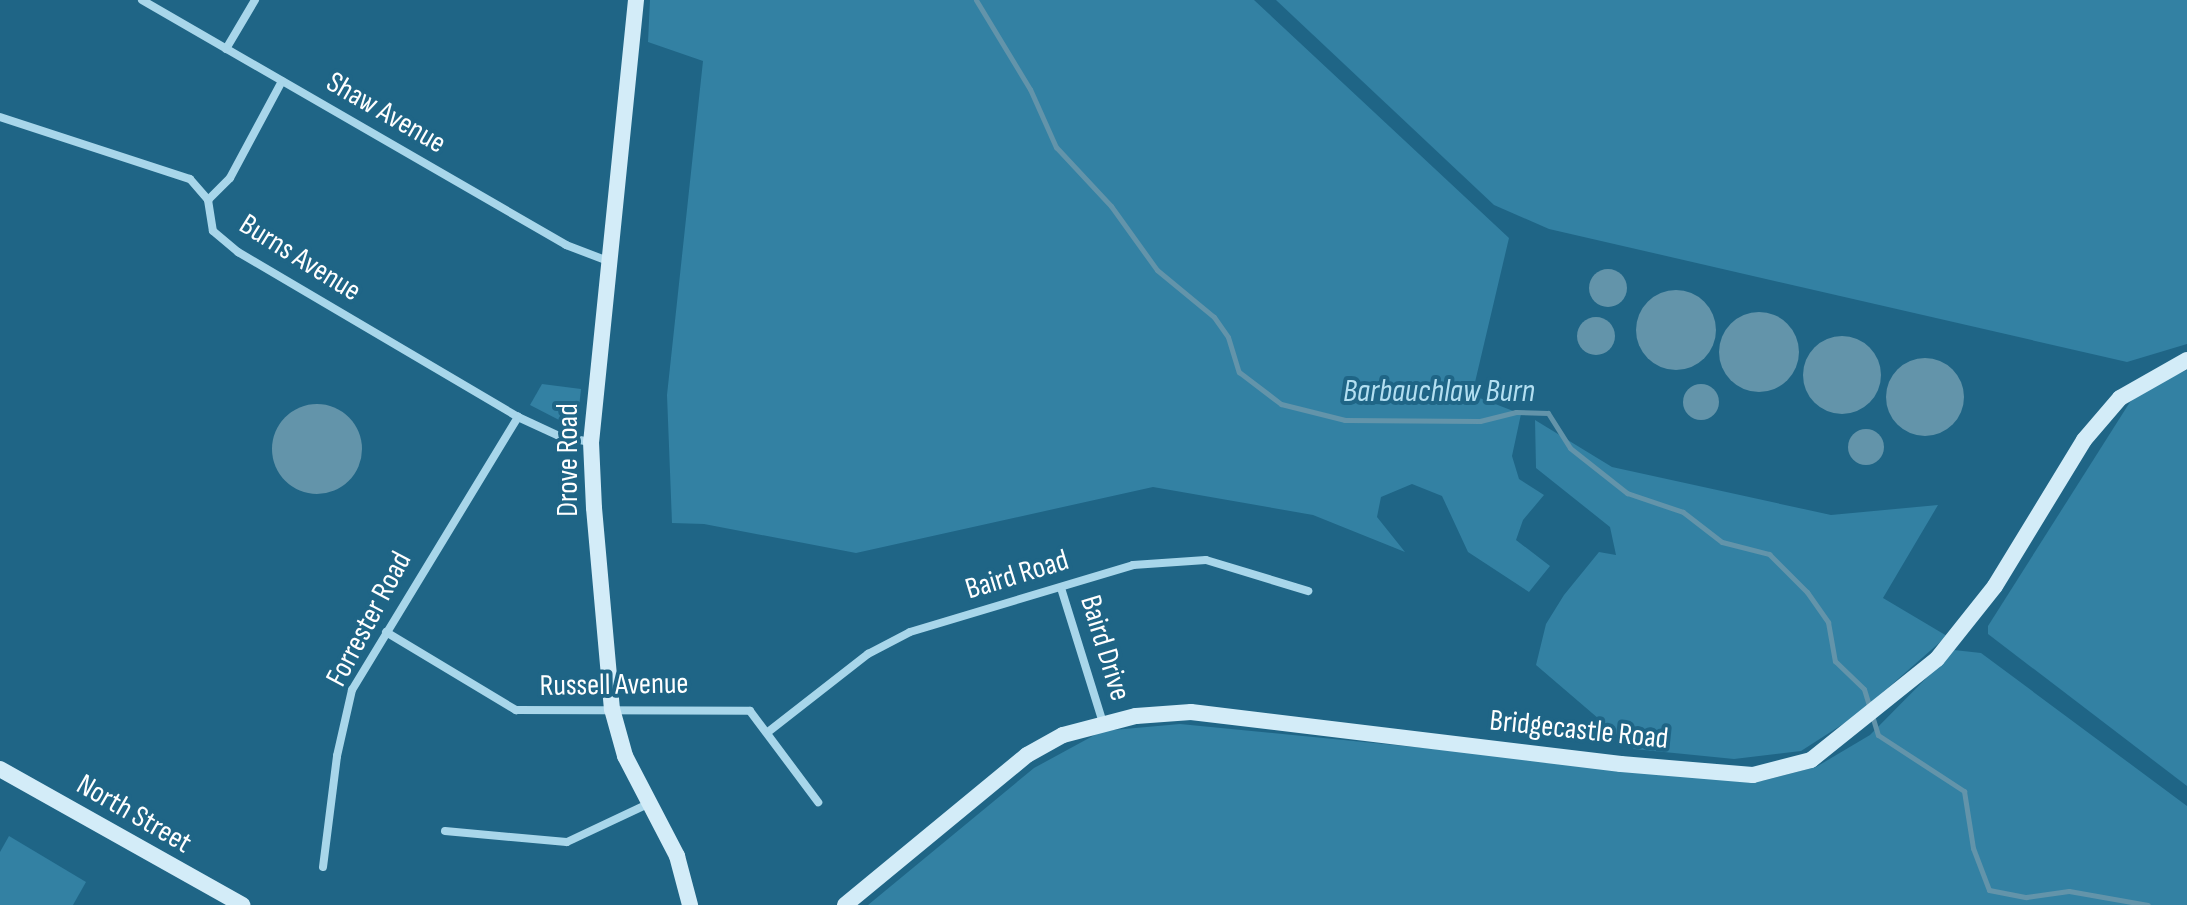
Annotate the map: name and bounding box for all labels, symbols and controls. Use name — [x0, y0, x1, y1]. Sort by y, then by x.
street label: Shaw Avenue — [320, 64, 452, 162]
street label: Burns Avenue — [233, 207, 367, 309]
water label: Barbauchlaw Burn — [1343, 373, 1535, 411]
street label: Drove Road — [550, 403, 586, 517]
street label: Baird Road — [961, 542, 1073, 608]
street label: Forrester Road — [319, 546, 419, 692]
street label: Baird Drive — [1072, 591, 1138, 705]
street label: Russell Avenue — [539, 666, 689, 704]
street label: Bridgecastle Road — [1488, 703, 1670, 757]
street label: North Street — [70, 767, 198, 861]

